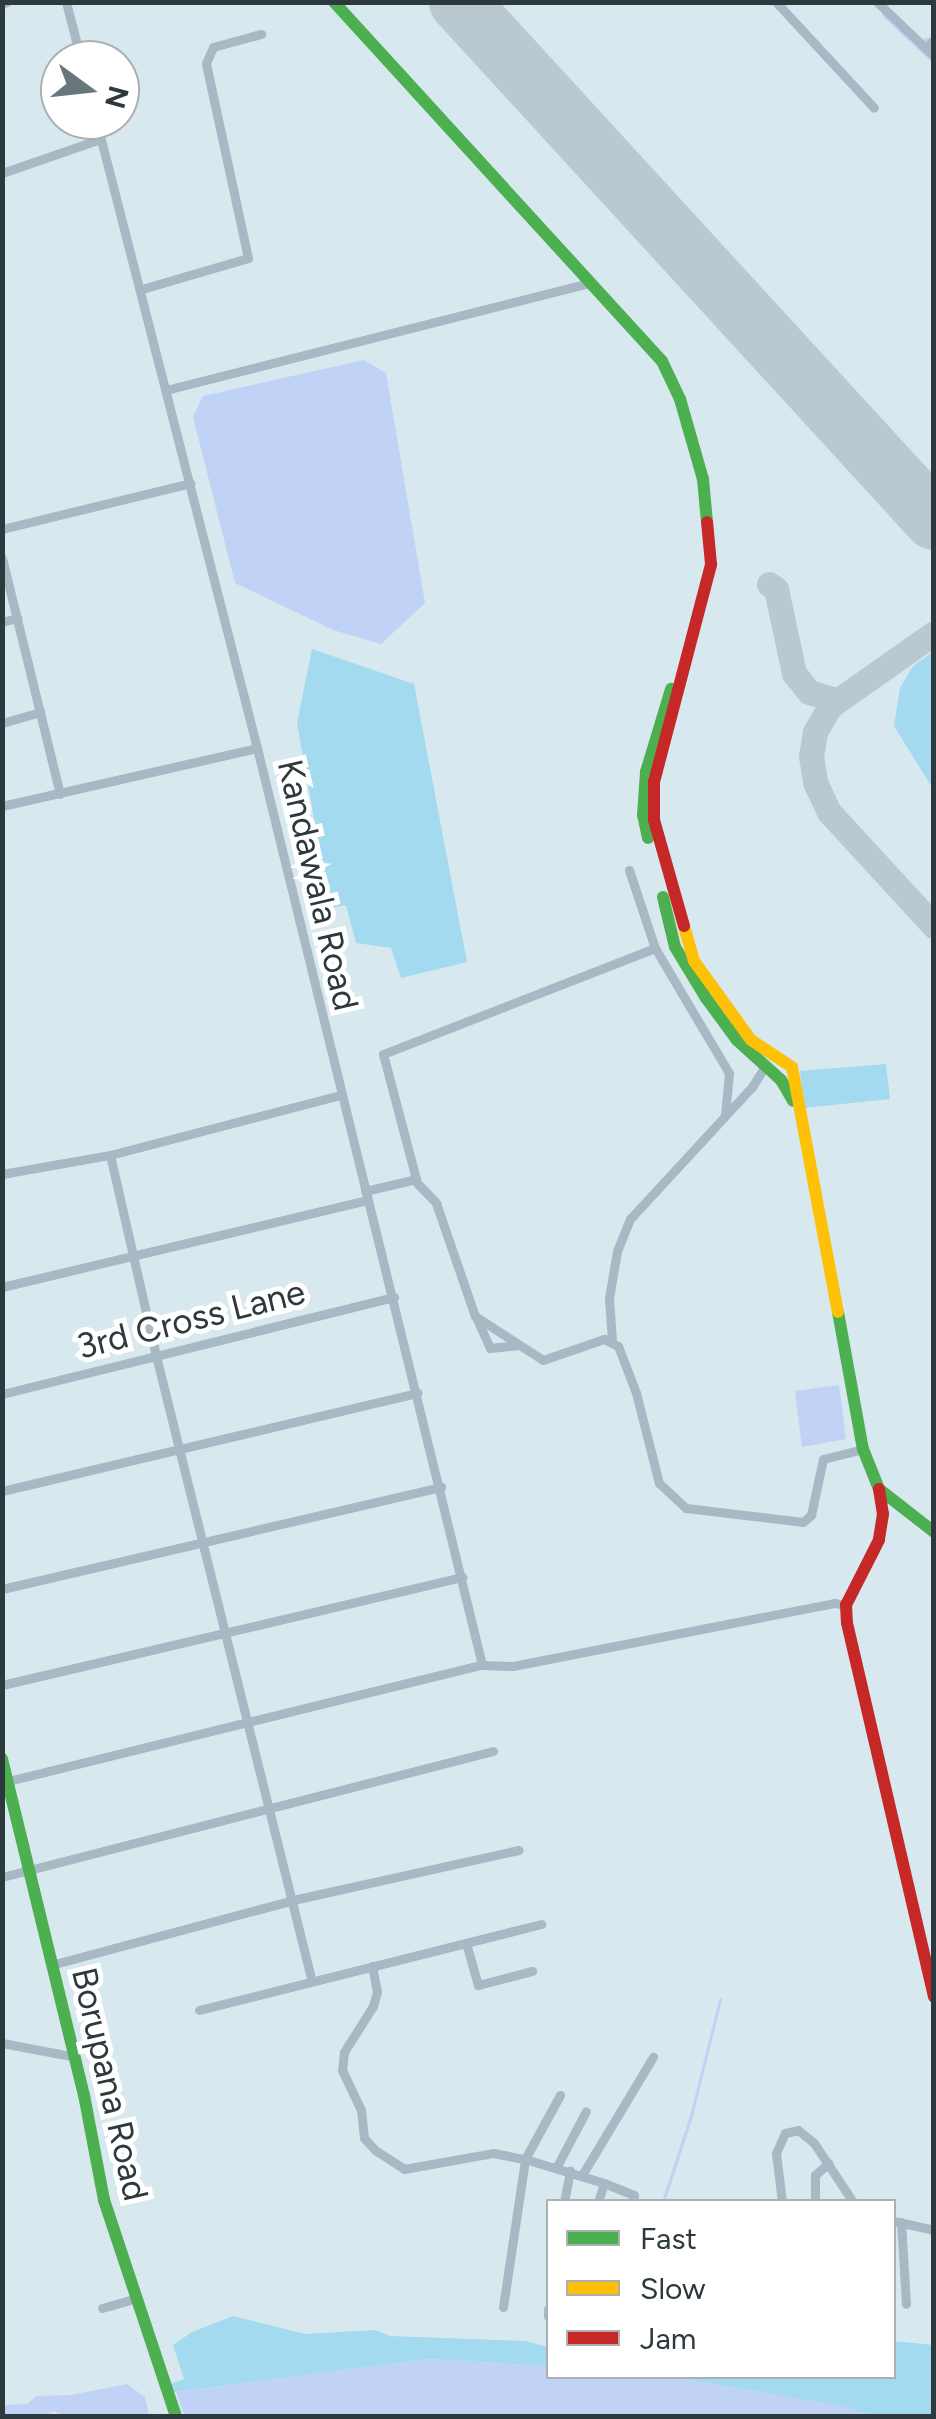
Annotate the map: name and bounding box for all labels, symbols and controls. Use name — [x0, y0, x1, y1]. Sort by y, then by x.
north arrow — [40, 40, 140, 140]
text: N — [98, 82, 136, 112]
street label: Kandawala Road — [269, 755, 367, 1015]
street label: 3rd Cross Lane — [73, 1270, 309, 1368]
street label: Borupana Road — [63, 1963, 157, 2205]
legend — [546, 2199, 896, 2379]
text: Fast — [640, 2220, 697, 2257]
text: Slow — [640, 2270, 706, 2307]
text: Jam — [640, 2320, 696, 2357]

